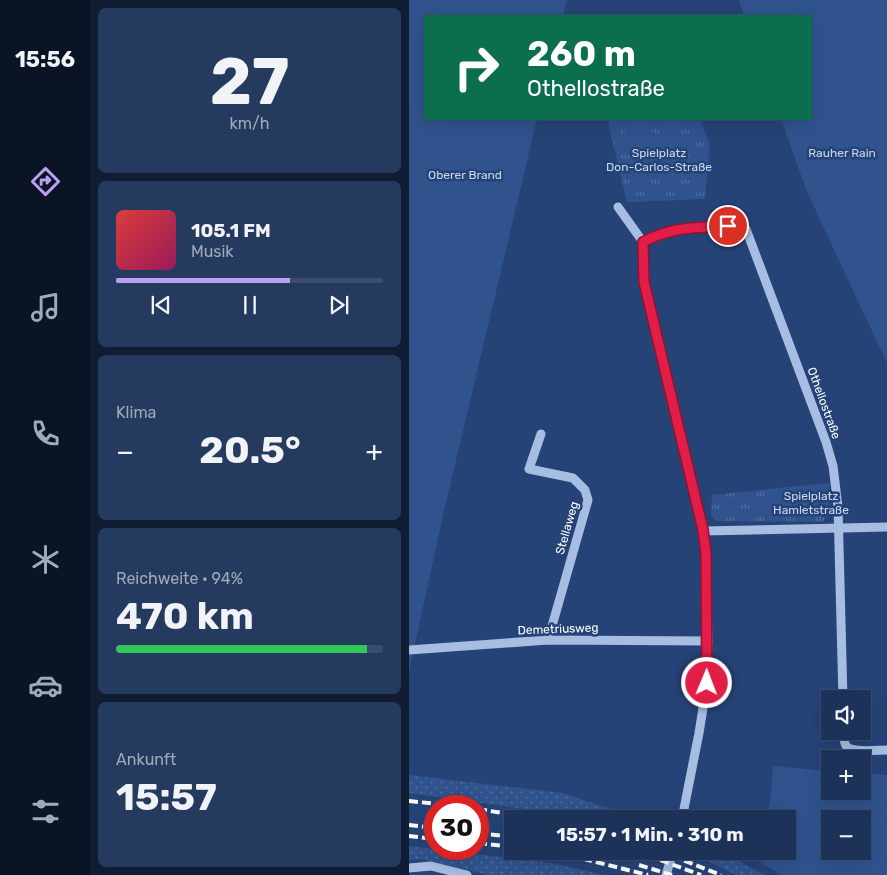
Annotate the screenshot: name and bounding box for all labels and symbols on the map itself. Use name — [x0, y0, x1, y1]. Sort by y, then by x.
park label: Spielplatz Don-Carlos-Straße — [606, 146, 712, 174]
park label: Rauher Rain — [808, 146, 876, 160]
park label: Oberer Brand — [428, 168, 502, 182]
pin — [707, 205, 749, 247]
street label: Othellostraße — [805, 365, 844, 441]
park label: Spielplatz Hamletstraße — [773, 489, 849, 517]
street label: Stellaweg — [553, 500, 581, 556]
street label: Demetriusweg — [517, 621, 599, 637]
position arrow — [680, 656, 732, 708]
speed limit sign: 30 — [424, 795, 489, 860]

